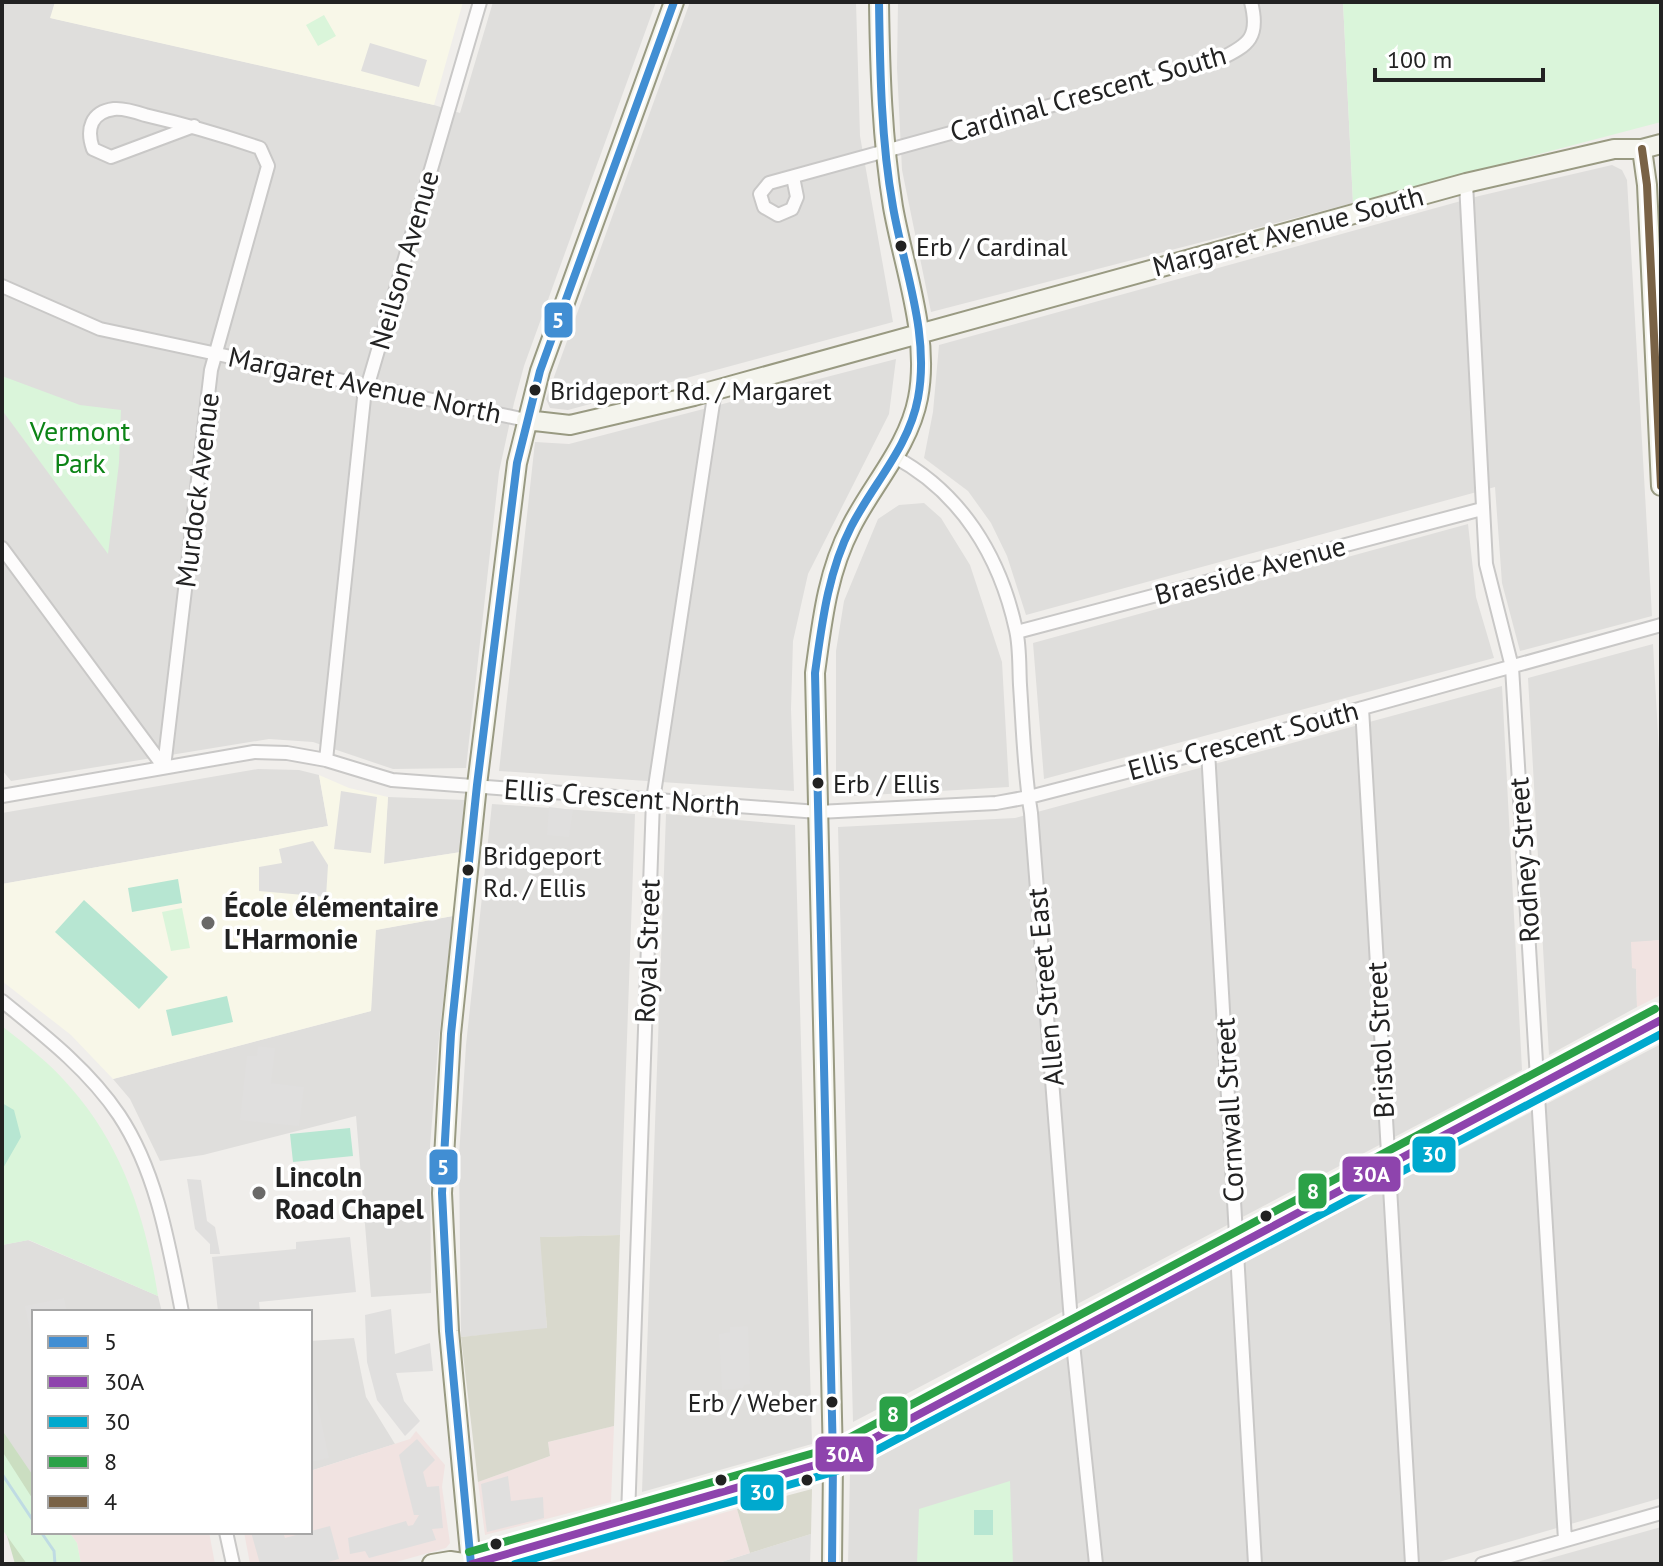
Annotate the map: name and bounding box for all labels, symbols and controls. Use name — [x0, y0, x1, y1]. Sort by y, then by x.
scale bar — [1375, 32, 1543, 82]
street label: Cardinal Crescent South — [945, 35, 1230, 150]
text: 100 m — [1387, 44, 1452, 75]
street label: Neilson Avenue — [360, 166, 447, 354]
street label: Margaret Avenue South — [1148, 177, 1427, 284]
place label: Erb / Cardinal — [916, 230, 1068, 263]
marker: Erb / Cardinal — [893, 238, 909, 254]
line badge: 5 — [543, 301, 574, 339]
text: 5 — [552, 306, 564, 334]
street label: Margaret Avenue North — [225, 337, 505, 432]
place label: Bridgeport Rd. / Margaret — [550, 374, 832, 407]
marker: Bridgeport Rd. / Margaret — [527, 382, 543, 398]
street label: Murdock Avenue — [166, 390, 227, 589]
park label: Vermont Park — [29, 412, 131, 481]
street label: Braeside Avenue — [1150, 526, 1350, 613]
street label: Ellis Crescent South — [1123, 691, 1362, 788]
place label: Erb / Ellis — [833, 767, 940, 800]
street label: Ellis Crescent North — [503, 770, 741, 823]
marker: Erb / Ellis — [810, 775, 826, 791]
street label: Rodney Street — [1499, 776, 1548, 944]
place label: Bridgeport Rd. / Ellis — [483, 839, 602, 904]
marker: Bridgeport Rd. / Ellis — [460, 862, 476, 878]
street label: Royal Street — [625, 878, 668, 1024]
street label: Allen Street East — [1017, 886, 1072, 1088]
place label: École élémentaire L'Harmonie — [224, 888, 439, 957]
marker: École élémentaire L'Harmonie — [199, 914, 217, 932]
street label: Bristol Street — [1357, 960, 1402, 1119]
street label: Cornwall Street — [1205, 1016, 1252, 1203]
line badge: 30 — [1411, 1135, 1457, 1174]
text: 30 — [1422, 1140, 1446, 1168]
line badge: 5 — [428, 1148, 459, 1186]
text: 5 — [437, 1153, 449, 1181]
line badge: 30A — [1341, 1155, 1402, 1193]
place label: Lincoln Road Chapel — [275, 1158, 424, 1227]
text: 30A — [1352, 1160, 1391, 1188]
line badge: 8 — [1297, 1172, 1328, 1210]
text: 8 — [1307, 1177, 1319, 1205]
marker: Lincoln Road Chapel — [250, 1184, 268, 1202]
unlabelled marker — [1258, 1208, 1274, 1224]
legend — [32, 1310, 312, 1534]
text: 5 — [104, 1326, 117, 1357]
text: 30A — [104, 1366, 144, 1397]
place label: Erb / Weber — [688, 1386, 817, 1419]
marker: Erb / Weber — [824, 1394, 840, 1410]
line badge: 8 — [878, 1395, 909, 1433]
text: 8 — [887, 1400, 899, 1428]
text: 30 — [104, 1406, 130, 1437]
line badge: 30A — [814, 1435, 875, 1473]
text: 30A — [825, 1440, 864, 1468]
text: 8 — [104, 1446, 117, 1477]
unlabelled marker — [713, 1472, 729, 1488]
unlabelled marker — [799, 1472, 815, 1488]
line badge: 30 — [739, 1473, 785, 1512]
text: 30 — [750, 1478, 774, 1506]
text: 4 — [104, 1486, 117, 1517]
unlabelled marker — [488, 1536, 504, 1552]

